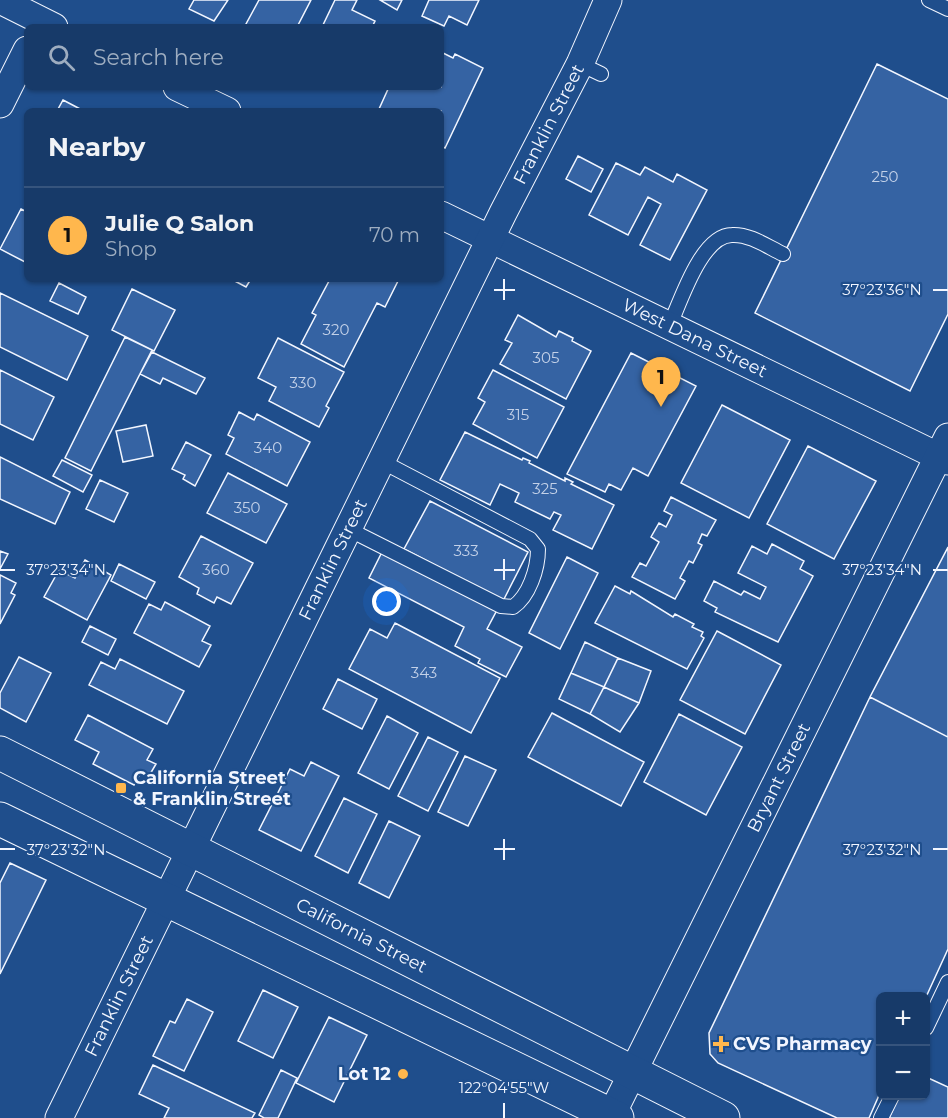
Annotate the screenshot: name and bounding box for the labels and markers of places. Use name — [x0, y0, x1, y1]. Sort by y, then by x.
pin: 1 — [642, 358, 680, 407]
place label: California Street & Franklin Street — [133, 767, 291, 810]
marker: California Street & Franklin Street — [114, 781, 128, 795]
place label: CVS Pharmacy — [733, 1033, 872, 1055]
marker: CVS Pharmacy — [714, 1037, 728, 1051]
place label: Lot 12 — [338, 1063, 391, 1085]
marker: Lot 12 — [396, 1067, 410, 1081]

